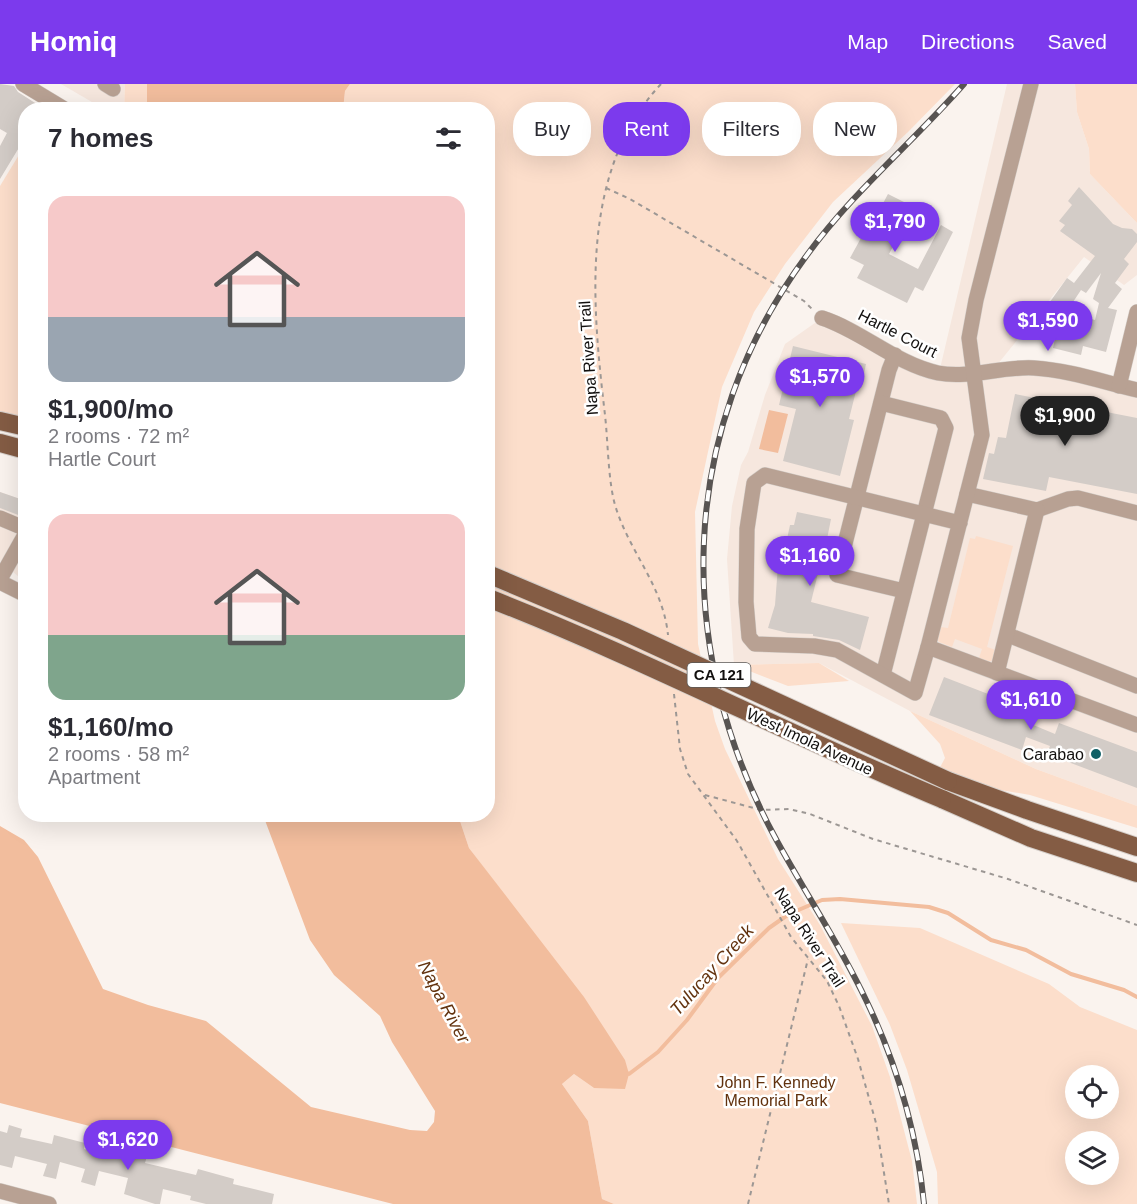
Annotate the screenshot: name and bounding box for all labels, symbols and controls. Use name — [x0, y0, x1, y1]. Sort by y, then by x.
text: Homiq — [30, 26, 117, 57]
text: Map — [847, 30, 888, 53]
text: Directions — [921, 30, 1014, 53]
text: Saved — [1047, 30, 1107, 53]
chip: Buy — [513, 102, 591, 156]
chip: Rent — [603, 102, 690, 156]
chip: Filters — [702, 102, 801, 156]
chip: New — [813, 102, 897, 156]
icon: filters — [432, 122, 465, 155]
text: 7 homes — [48, 123, 154, 153]
pin: $1,790 — [846, 202, 944, 253]
text: $1,790 — [864, 210, 926, 232]
icon: home — [203, 235, 311, 343]
street label: Napa River Trail — [576, 300, 601, 416]
pin: $1,590 — [999, 301, 1097, 352]
street label: Hartle Court — [855, 306, 941, 361]
text: $1,590 — [1017, 309, 1079, 331]
pin: $1,570 — [771, 357, 869, 408]
text: $1,570 — [789, 365, 851, 387]
text: $1,900/mo — [48, 394, 174, 424]
pin: $1,900 — [1016, 396, 1114, 447]
text: $1,900 — [1034, 404, 1096, 426]
text: 2 rooms · 72 m² — [48, 425, 189, 447]
text: Hartle Court — [48, 448, 156, 470]
pin: $1,160 — [761, 536, 859, 587]
text: $1,160 — [779, 544, 841, 566]
icon: home — [203, 553, 311, 661]
road number: CA 121 — [688, 663, 750, 687]
pin: $1,610 — [982, 680, 1080, 731]
text: $1,610 — [1000, 688, 1062, 710]
street label: West Imola Avenue — [744, 705, 876, 778]
text: $1,160/mo — [48, 712, 174, 742]
text: 2 rooms · 58 m² — [48, 743, 189, 765]
place label: Carabao — [1023, 746, 1084, 763]
marker: Carabao — [1089, 747, 1103, 761]
text: Apartment — [48, 766, 140, 788]
street label: Napa River Trail — [771, 885, 848, 990]
water label: Tulucay Creek — [666, 920, 758, 1019]
water label: Napa River — [414, 958, 474, 1047]
map controls — [1065, 1065, 1119, 1185]
button: locate — [1065, 1065, 1119, 1119]
park label: John F. Kennedy Memorial Park — [716, 1074, 836, 1109]
pin: $1,620 — [79, 1120, 177, 1171]
text: $1,620 — [97, 1128, 159, 1150]
button: layers — [1065, 1131, 1119, 1185]

